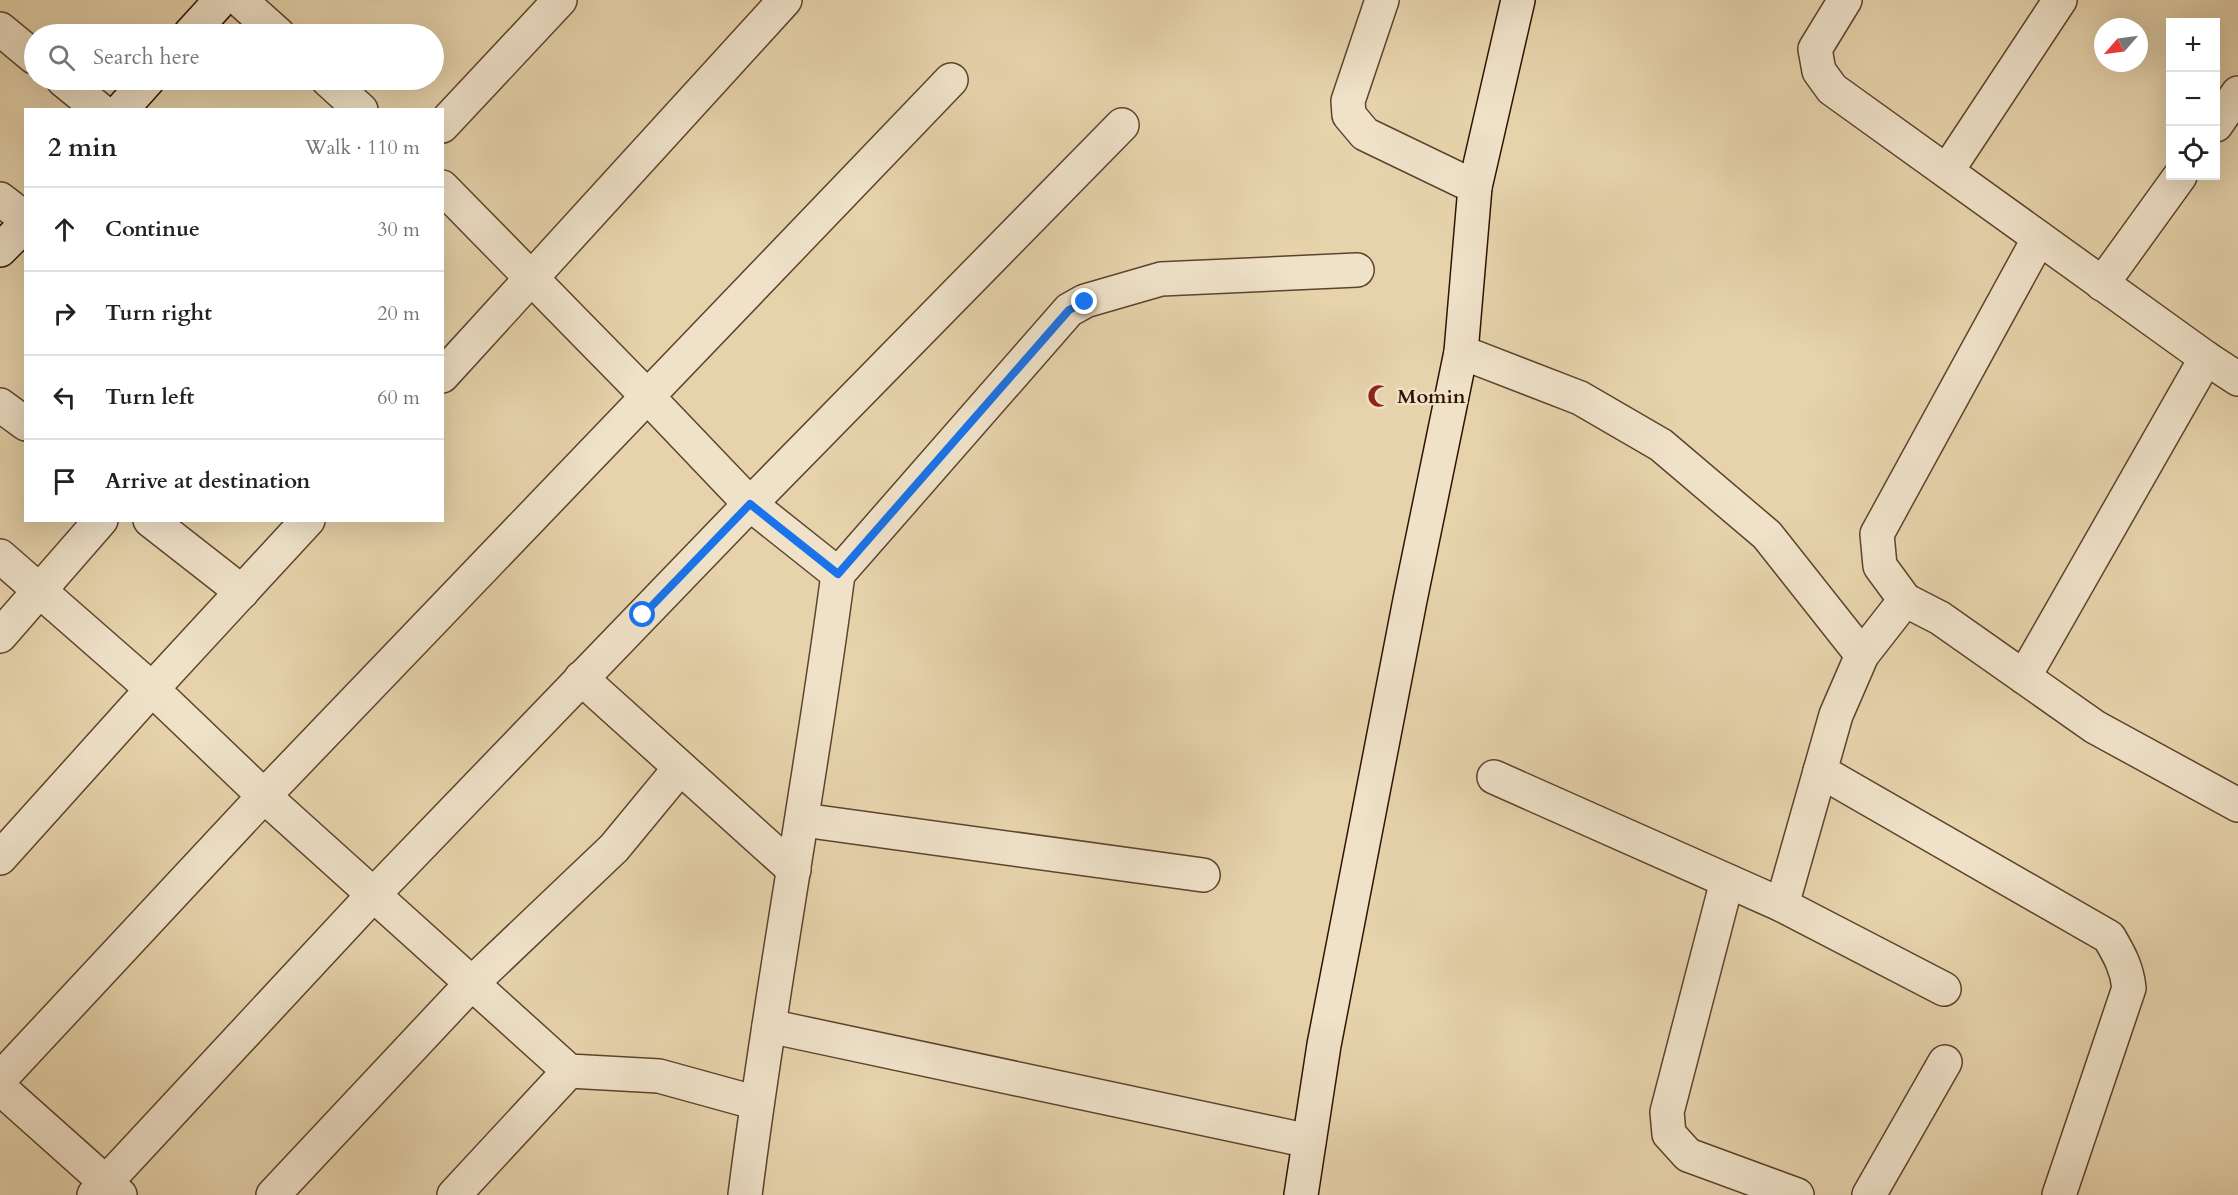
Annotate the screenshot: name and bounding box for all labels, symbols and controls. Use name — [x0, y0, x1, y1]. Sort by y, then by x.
north arrow — [2094, 18, 2148, 72]
map controls — [2166, 18, 2220, 180]
button: + — [2166, 18, 2220, 72]
search box — [24, 24, 444, 90]
icon: search — [45, 41, 78, 74]
text: Search here — [93, 42, 200, 72]
button: − — [2166, 72, 2220, 126]
button: locate — [2166, 126, 2220, 180]
text: 2 min — [48, 130, 117, 165]
text: Walk · 110 m — [305, 134, 420, 161]
icon: ahead — [48, 213, 81, 246]
text: Continue — [105, 214, 200, 244]
text: 30 m — [377, 216, 420, 243]
route end — [1071, 288, 1097, 314]
icon: right — [48, 297, 81, 330]
text: Turn right — [105, 298, 212, 328]
text: 20 m — [377, 300, 420, 327]
icon: left — [48, 381, 81, 414]
text: Turn left — [105, 382, 194, 412]
mosque icon: Momin — [1366, 383, 1392, 409]
place label: Momin — [1397, 383, 1466, 410]
text: 60 m — [377, 384, 420, 411]
icon: arrive — [48, 465, 81, 498]
text: Arrive at destination — [105, 466, 310, 496]
route start — [629, 601, 655, 627]

